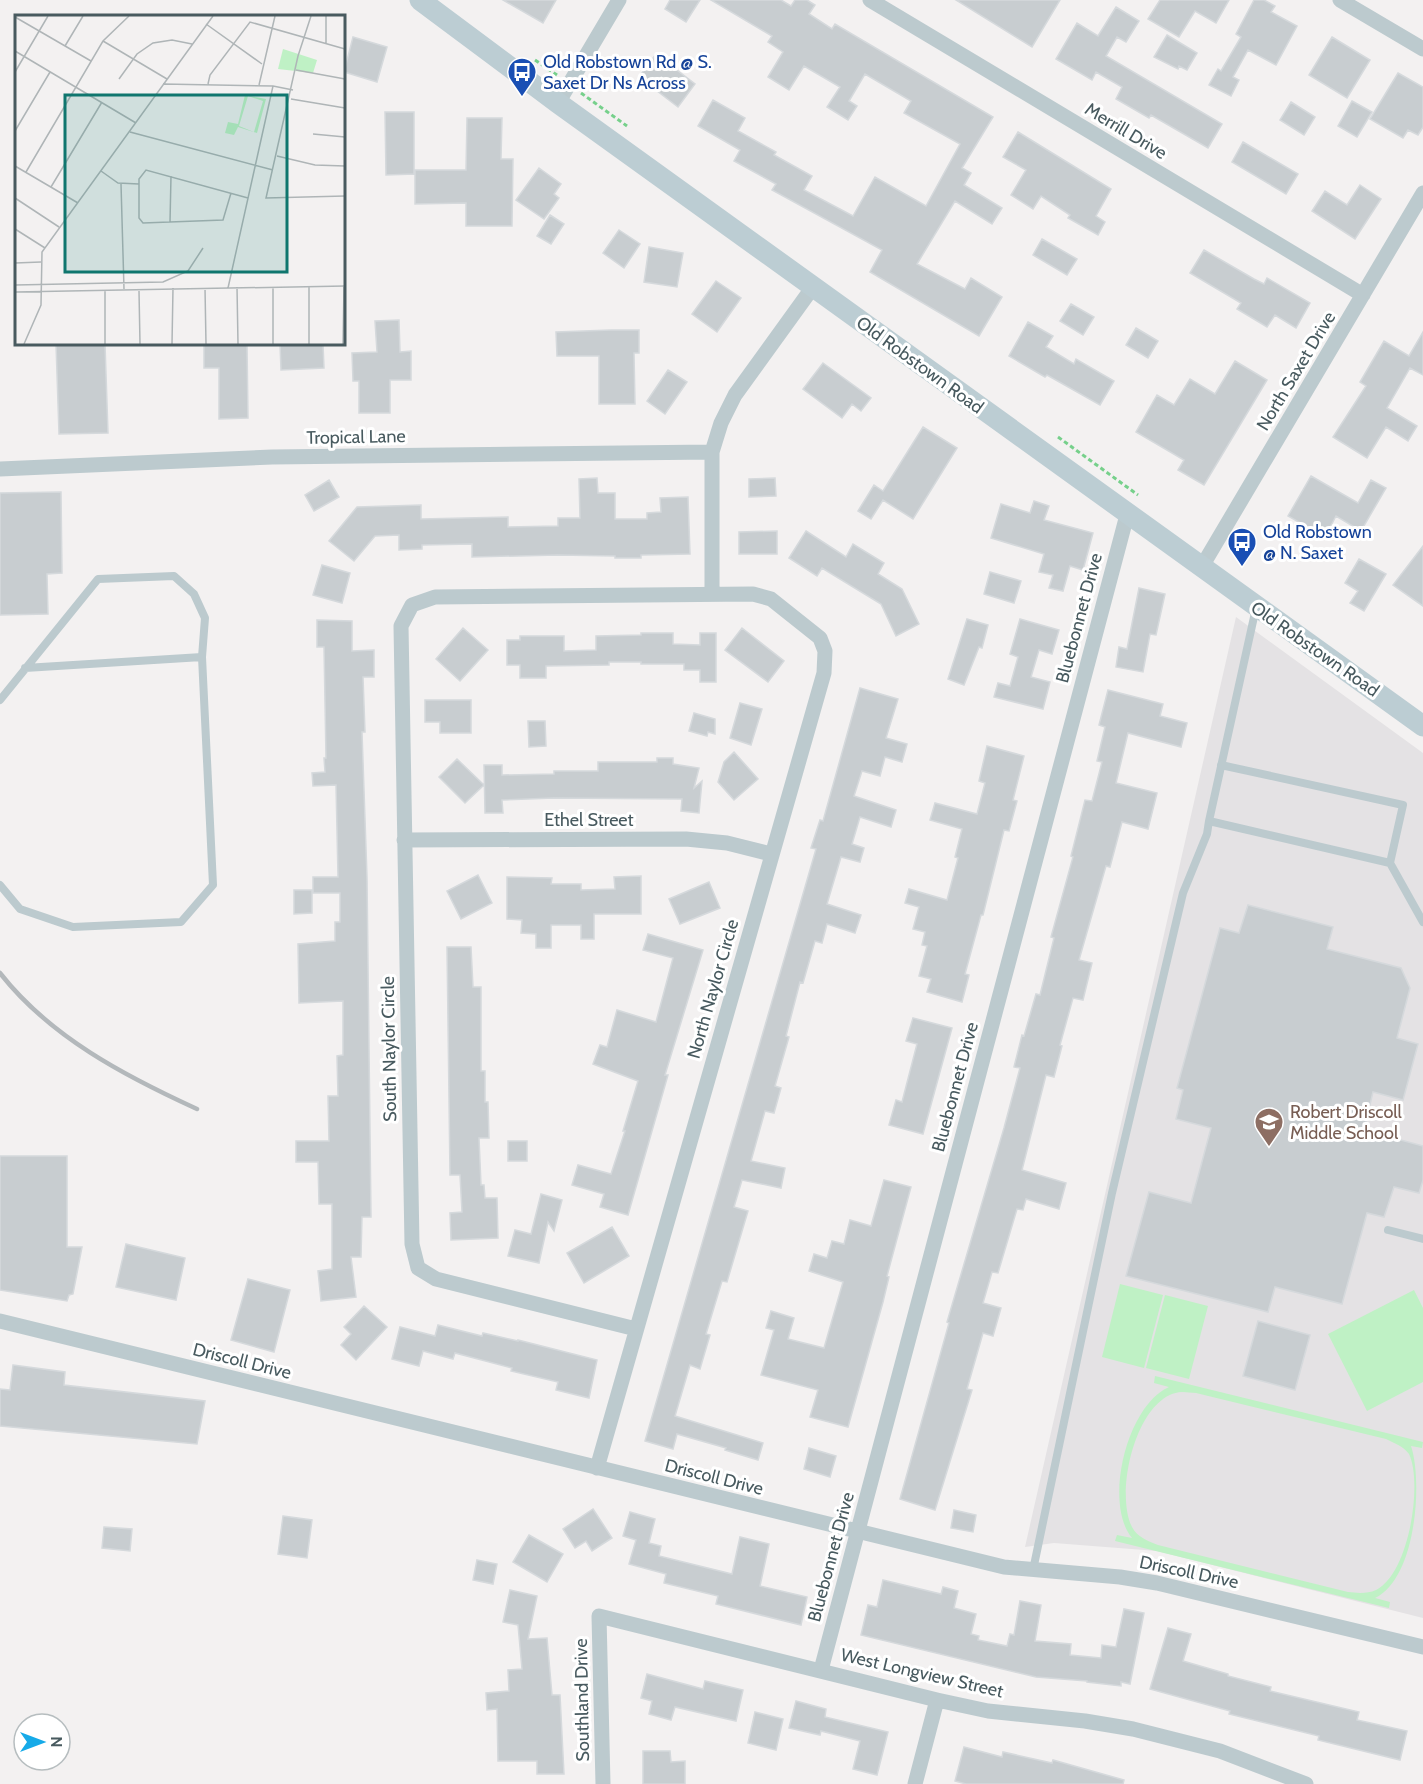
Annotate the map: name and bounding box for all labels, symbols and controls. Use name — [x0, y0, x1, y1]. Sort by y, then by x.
inset map — [15, 15, 345, 345]
place label: Old Robstown Rd @ S. Saxet Dr Ns Across — [543, 51, 712, 94]
bus stop icon: Old Robstown Rd @ S. Saxet Dr Ns Across — [506, 56, 538, 98]
street label: Merrill Drive — [1081, 98, 1171, 164]
street label: North Saxet Drive — [1252, 307, 1340, 435]
street label: Old Robstown Road — [852, 311, 988, 419]
street label: Tropical Lane — [306, 425, 406, 449]
place label: Old Robstown @ N. Saxet — [1263, 521, 1372, 564]
bus stop icon: Old Robstown @ N. Saxet — [1226, 526, 1258, 568]
street label: Bluebonnet Drive — [1051, 551, 1107, 685]
street label: Old Robstown Road — [1247, 596, 1383, 702]
street label: Ethel Street — [544, 809, 634, 831]
street label: North Naylor Circle — [683, 917, 743, 1061]
street label: South Naylor Circle — [377, 976, 401, 1122]
street label: Bluebonnet Drive — [927, 1020, 983, 1154]
place label: Robert Driscoll Middle School — [1290, 1101, 1403, 1144]
school or university icon: Robert Driscoll Middle School — [1253, 1106, 1285, 1148]
street label: Driscoll Drive — [190, 1338, 294, 1384]
street label: Driscoll Drive — [662, 1454, 766, 1500]
street label: Bluebonnet Drive — [803, 1490, 859, 1624]
street label: Driscoll Drive — [1137, 1551, 1241, 1593]
street label: Southland Drive — [570, 1638, 594, 1762]
street label: West Longview Street — [839, 1644, 1005, 1702]
north arrow — [12, 1712, 72, 1772]
text: N — [47, 1736, 66, 1748]

